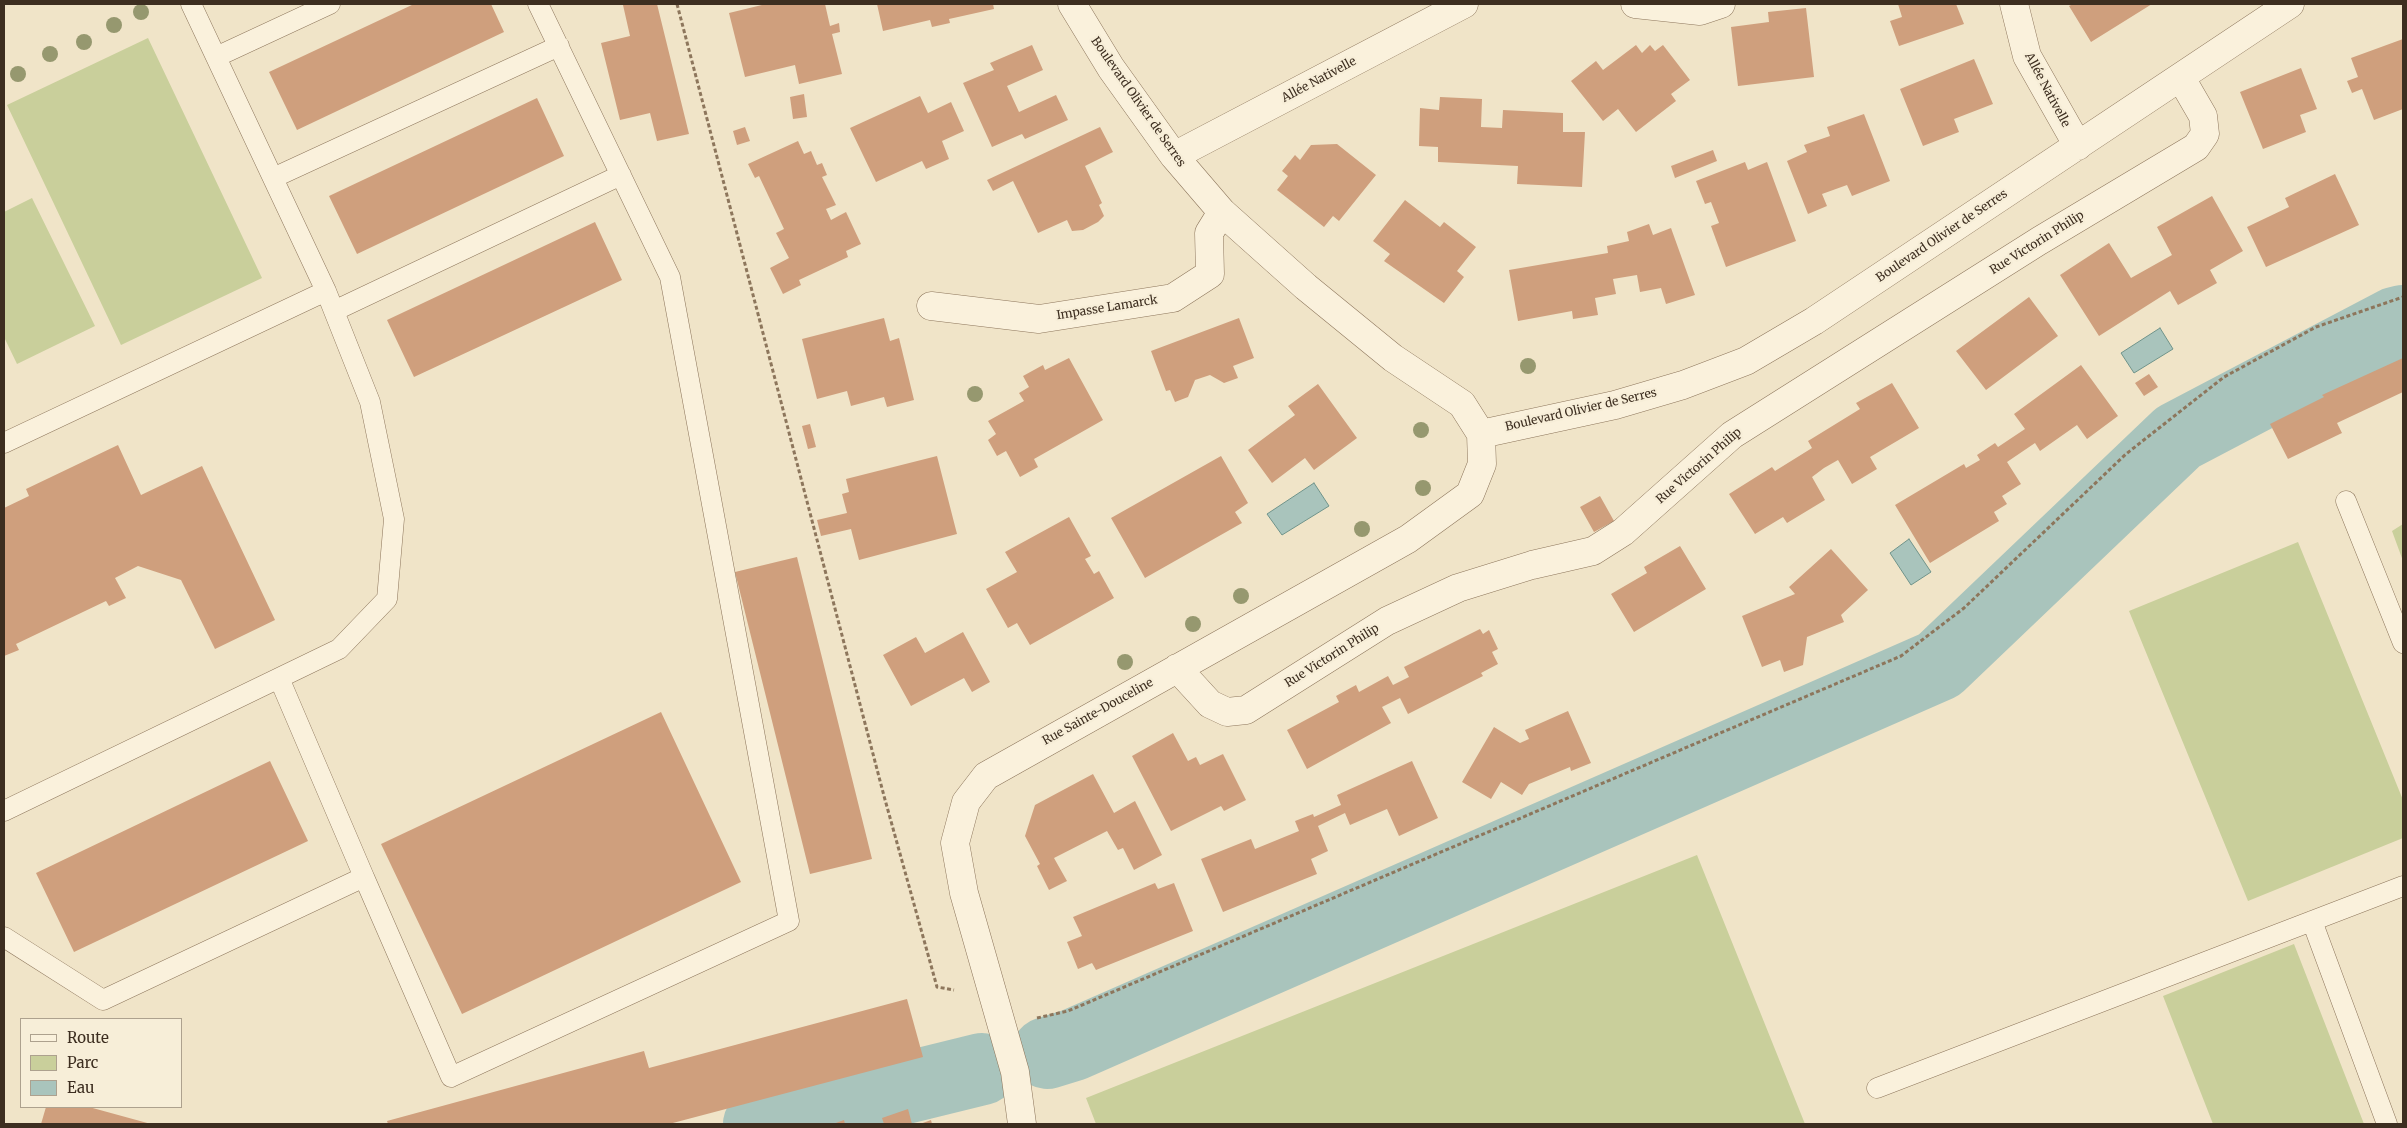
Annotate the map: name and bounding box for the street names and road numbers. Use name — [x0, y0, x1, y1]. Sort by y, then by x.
street label: Boulevard Olivier de Serres — [1088, 34, 1188, 170]
street label: Allée Nativelle — [2021, 50, 2073, 130]
street label: Allée Nativelle — [1279, 54, 1359, 106]
street label: Boulevard Olivier de Serres — [1874, 187, 2010, 285]
street label: Rue Victorin Philip — [1987, 208, 2087, 278]
street label: Impasse Lamarck — [1055, 293, 1159, 323]
street label: Boulevard Olivier de Serres — [1504, 386, 1658, 434]
street label: Rue Victorin Philip — [1653, 425, 1745, 507]
street label: Rue Victorin Philip — [1282, 621, 1382, 691]
street label: Rue Sainte-Douceline — [1040, 676, 1156, 748]

